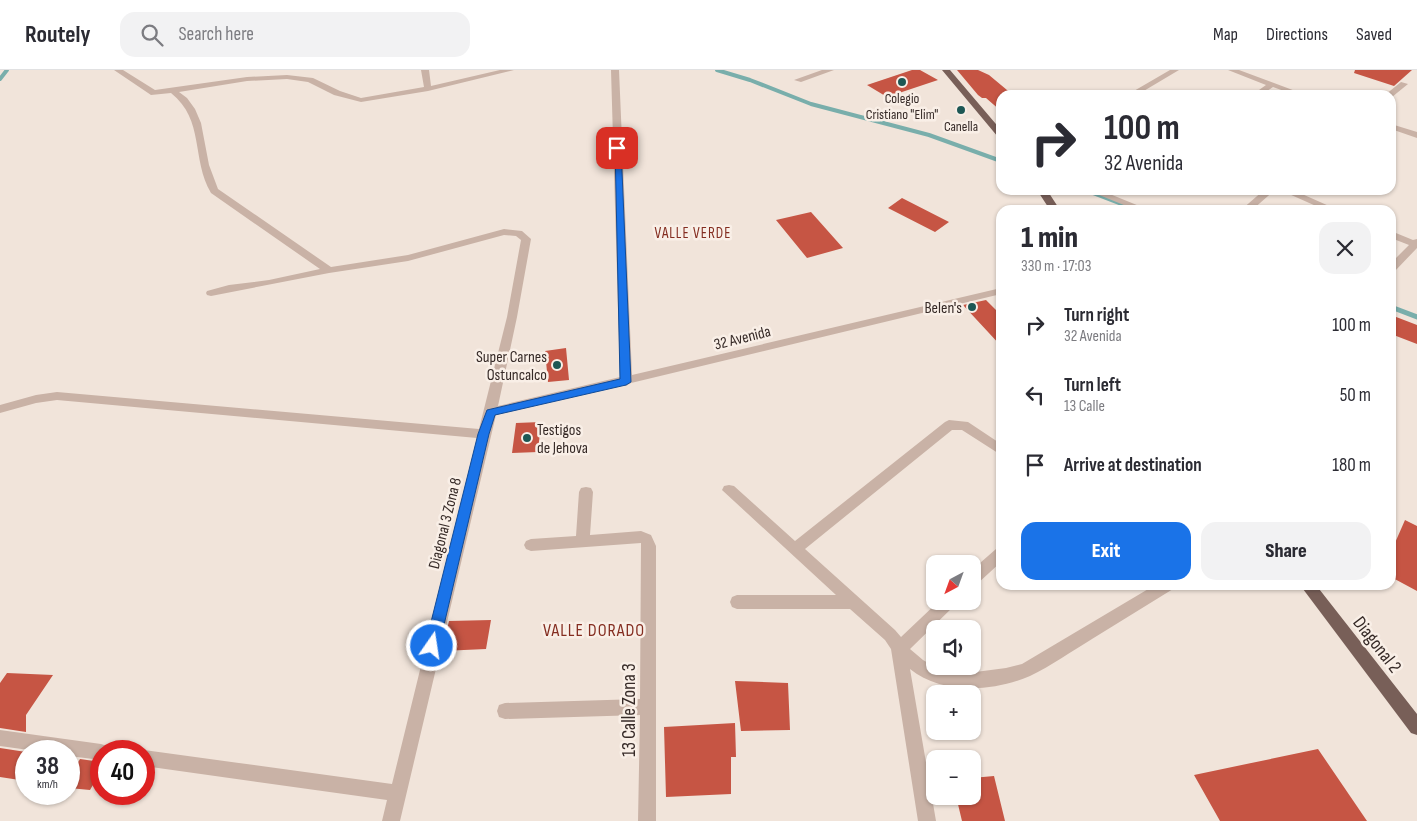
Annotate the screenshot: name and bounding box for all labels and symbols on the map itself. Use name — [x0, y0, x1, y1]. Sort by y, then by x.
marker: Colegio Cristiano "Elim" — [896, 76, 908, 88]
place label: Colegio Cristiano "Elim" — [866, 90, 938, 123]
marker: Canella — [955, 104, 967, 116]
place label: Canella — [944, 118, 978, 135]
pin — [596, 127, 638, 169]
district label: VALLE VERDE — [655, 224, 731, 243]
place label: Belen's — [925, 299, 962, 318]
marker: Belen's — [966, 301, 978, 313]
street label: 32 Avenida — [712, 322, 773, 355]
place label: Super Carnes Ostuncalco — [476, 348, 547, 385]
marker: Super Carnes Ostuncalco — [551, 359, 563, 371]
place label: Testigos de Jehova — [537, 421, 588, 458]
marker: Testigos de Jehova — [521, 432, 533, 444]
street label: Diagonal 3 Zona 8 — [425, 476, 466, 571]
north arrow — [926, 555, 981, 610]
street label: Diagonal 2 — [1348, 612, 1406, 678]
position arrow — [405, 619, 457, 671]
district label: VALLE DORADO — [543, 620, 645, 641]
street label: 13 Calle Zona 3 — [618, 663, 641, 757]
speed limit sign: 40 — [90, 740, 155, 805]

